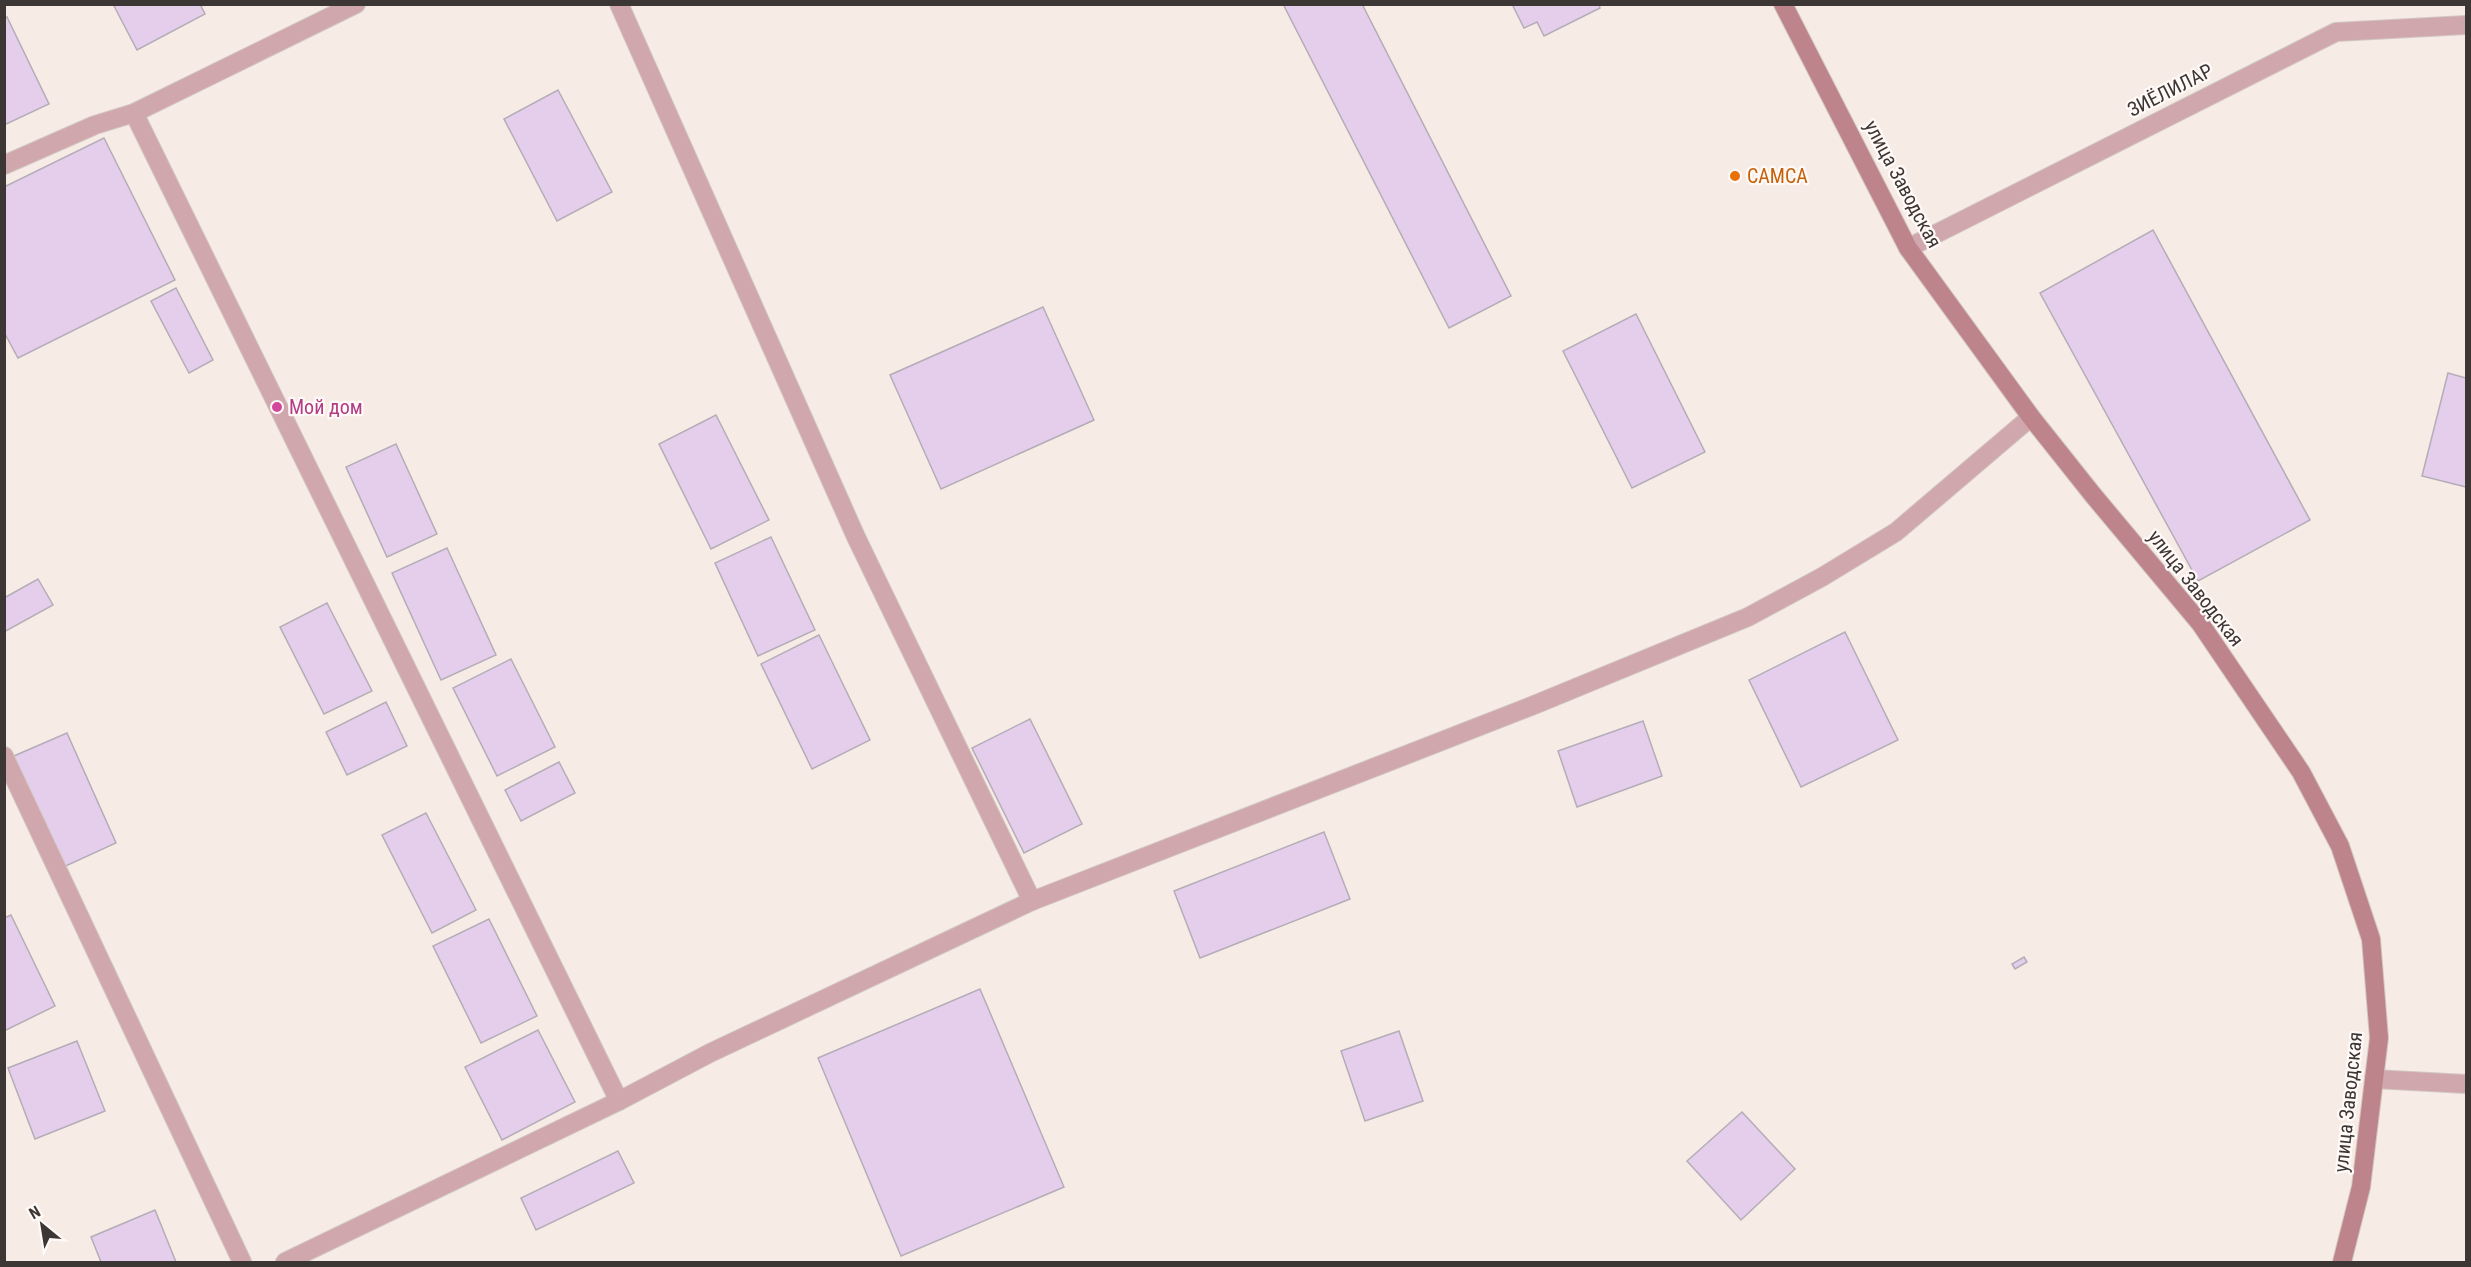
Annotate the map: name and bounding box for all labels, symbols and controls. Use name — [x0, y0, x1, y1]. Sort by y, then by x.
street label: ЗИЁЛИЛАР — [2123, 58, 2217, 122]
street label: улица Заводская — [1859, 116, 1947, 252]
place label: САМСА — [1747, 164, 1808, 188]
marker: САМСА — [1728, 169, 1742, 183]
place label: Мой дом — [289, 395, 363, 419]
marker: Мой дом — [270, 400, 284, 414]
street label: улица Заводская — [2143, 525, 2249, 651]
street label: улица Заводская — [2329, 1031, 2367, 1173]
north arrow — [12, 1195, 72, 1255]
text: N — [26, 1202, 44, 1223]

